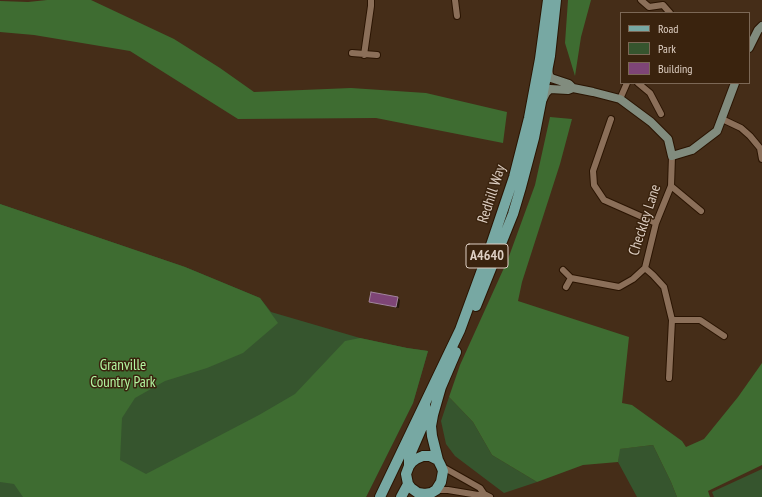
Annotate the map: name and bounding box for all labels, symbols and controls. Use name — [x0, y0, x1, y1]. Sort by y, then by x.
legend — [620, 12, 750, 84]
text: Road — [658, 21, 678, 36]
text: Park — [658, 41, 676, 56]
text: Building — [658, 61, 693, 76]
street label: Redhill Way — [474, 162, 510, 226]
street label: Checkley Lane — [625, 182, 665, 258]
road number: A4640 — [466, 244, 508, 268]
park label: Granville Country Park — [90, 357, 156, 392]

